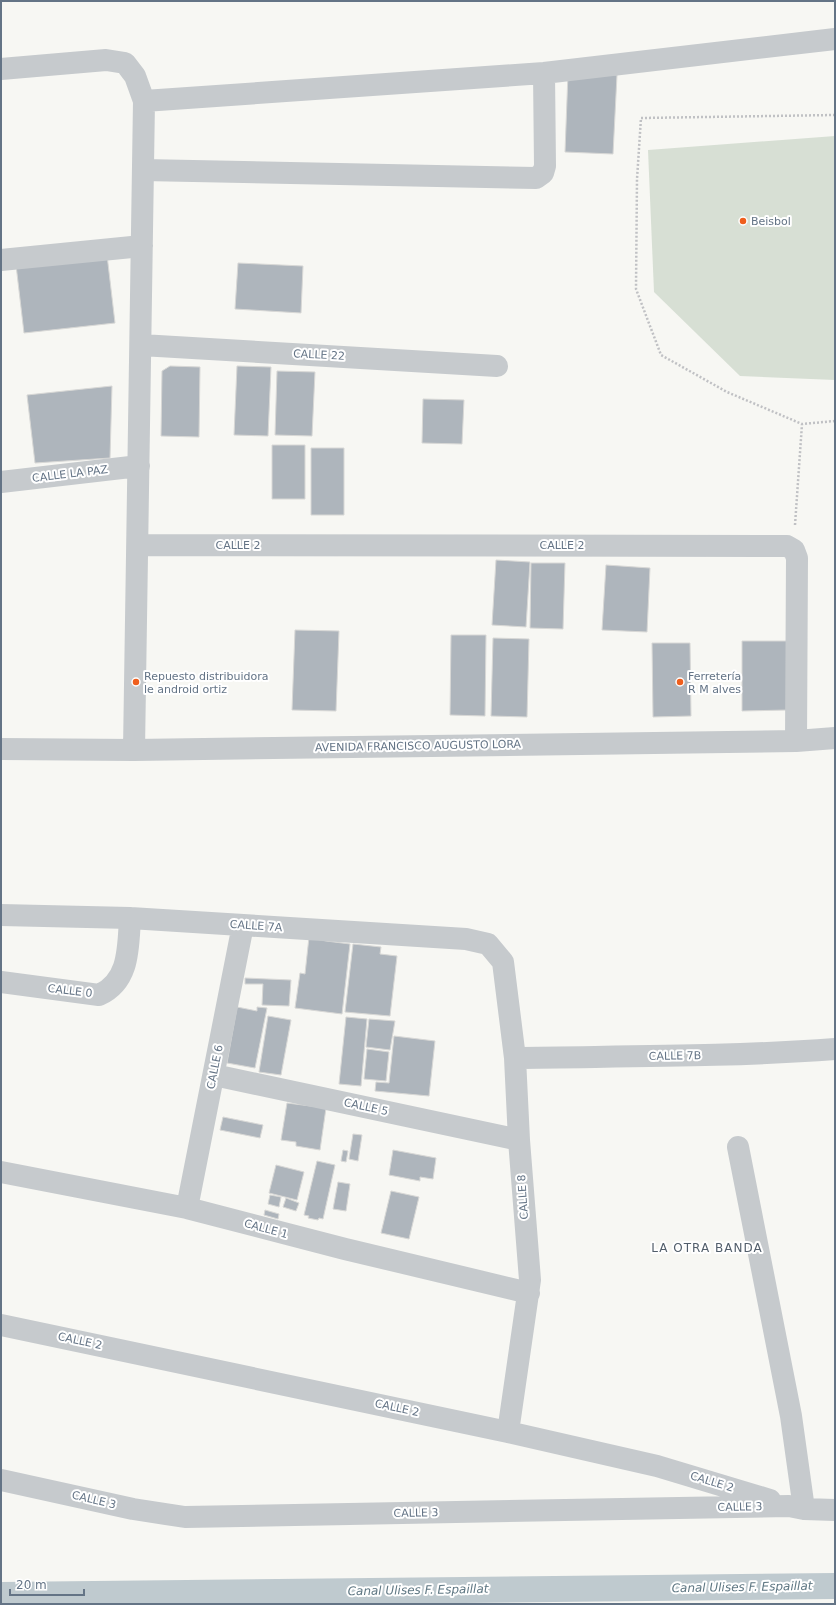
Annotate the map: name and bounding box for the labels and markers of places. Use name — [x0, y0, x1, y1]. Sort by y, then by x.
place label: Beisbol — [751, 215, 791, 228]
marker: Beisbol — [738, 216, 748, 226]
place label: Repuesto distribuidora le android ortiz — [144, 670, 269, 696]
place label: Ferretería R M alves — [688, 670, 741, 696]
marker: Repuesto distribuidora le android ortiz — [131, 677, 141, 687]
marker: Ferretería R M alves — [675, 677, 685, 687]

